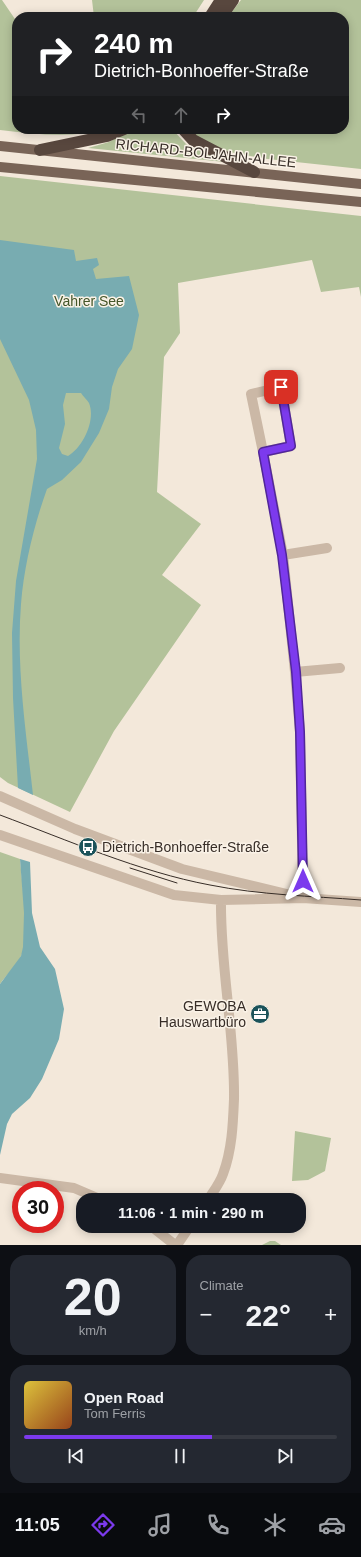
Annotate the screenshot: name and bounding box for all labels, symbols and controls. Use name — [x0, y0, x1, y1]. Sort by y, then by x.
icon: right — [28, 28, 80, 80]
text: 240 m — [94, 28, 173, 59]
text: Dietrich-Bonhoeffer-Straße — [94, 61, 309, 81]
icon: left — [128, 104, 150, 126]
icon: ahead — [170, 104, 192, 126]
icon: right — [212, 104, 234, 126]
street label: RICHARD-BOLJAHN-ALLEE — [115, 136, 297, 170]
park label: Vahrer See — [54, 293, 124, 309]
pin — [264, 370, 298, 404]
icon: arrive — [270, 376, 292, 398]
bus stop icon: Dietrich-Bonhoeffer-Straße — [77, 836, 99, 858]
place label: Dietrich-Bonhoeffer-Straße — [102, 839, 269, 855]
position arrow — [282, 860, 324, 902]
place label: GEWOBA Hauswartbüro — [159, 998, 247, 1030]
office icon: GEWOBA Hauswartbüro — [249, 1003, 271, 1025]
speed limit sign: 30 — [12, 1181, 64, 1233]
text: 11:06 · 1 min · 290 m — [118, 1204, 264, 1221]
text: 20 — [64, 1268, 122, 1326]
text: Climate — [200, 1278, 244, 1293]
text: 22° — [246, 1299, 291, 1332]
text: − — [200, 1302, 212, 1327]
text: + — [324, 1302, 337, 1327]
text: km/h — [79, 1323, 107, 1338]
text: Open Road — [84, 1389, 164, 1406]
text: Tom Ferris — [84, 1406, 145, 1421]
icon: previous — [65, 1445, 87, 1467]
icon: pause — [169, 1445, 191, 1467]
icon: next — [274, 1445, 296, 1467]
icon: directions — [89, 1511, 117, 1539]
icon: music — [146, 1511, 174, 1539]
icon: phone — [204, 1511, 232, 1539]
icon: climate — [261, 1511, 289, 1539]
icon: car — [318, 1511, 346, 1539]
text: 11:05 — [15, 1515, 60, 1535]

